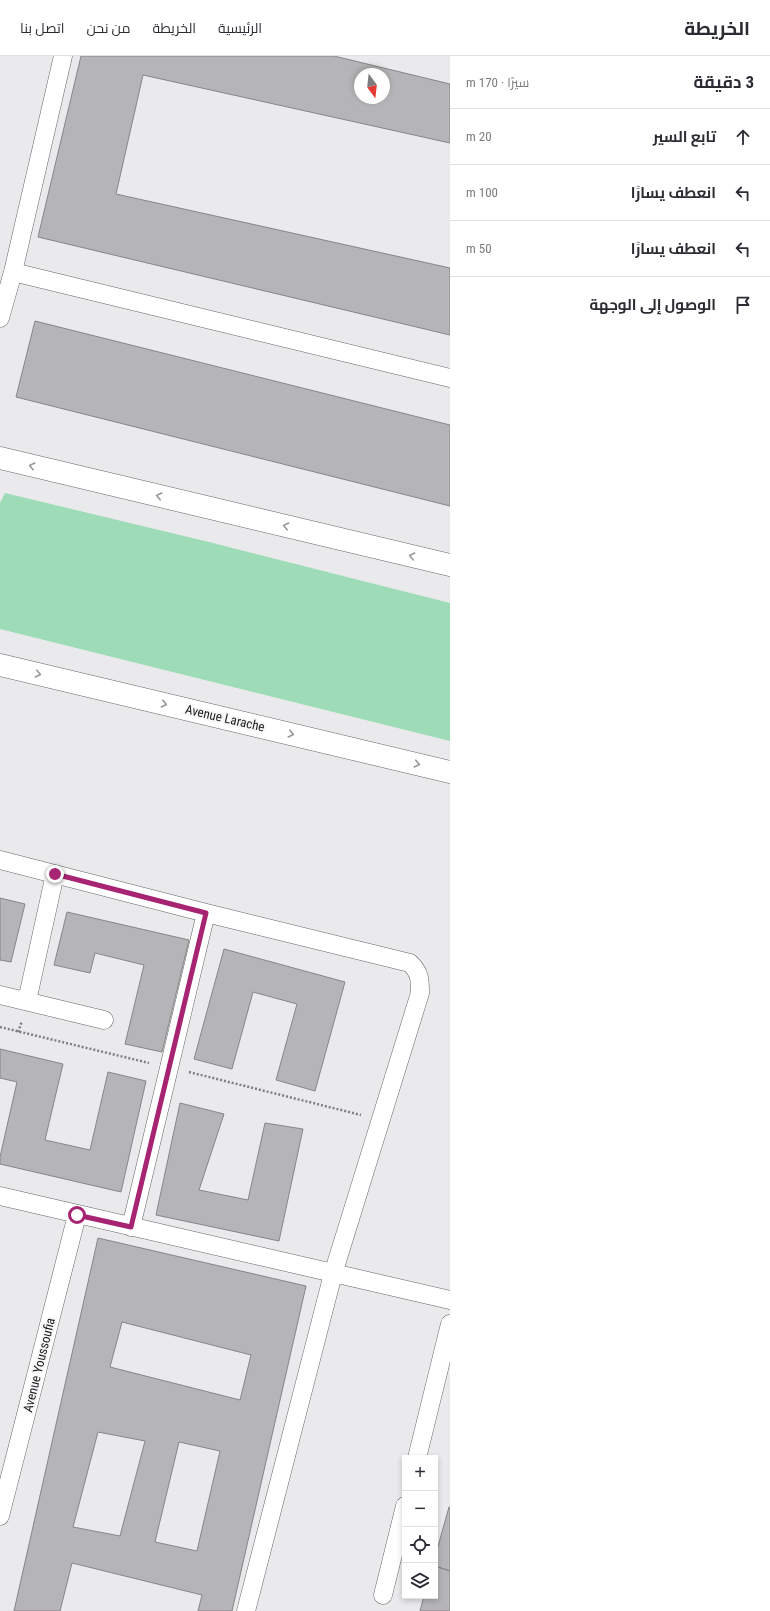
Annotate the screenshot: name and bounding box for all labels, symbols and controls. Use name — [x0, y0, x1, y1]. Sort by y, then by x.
text: الخريطة — [684, 17, 750, 40]
text: اتصل بنا — [20, 20, 64, 36]
text: من نحن — [86, 20, 130, 36]
text: الخريطة — [152, 20, 196, 36]
text: الرئيسية — [218, 20, 262, 36]
north arrow — [354, 68, 390, 104]
text: 3 دقيقة — [693, 72, 754, 92]
text: سيرًا · 170 m — [466, 75, 529, 90]
icon: ahead — [732, 126, 754, 148]
text: تابع السير — [653, 128, 716, 146]
text: 20 m — [466, 129, 492, 144]
icon: left — [732, 182, 754, 204]
text: انعطف يسارًا — [631, 184, 716, 202]
text: 100 m — [466, 185, 498, 200]
icon: left — [732, 238, 754, 260]
text: انعطف يسارًا — [631, 240, 716, 258]
text: 50 m — [466, 241, 492, 256]
icon: arrive — [732, 294, 754, 316]
text: الوصول إلى الوجهة — [590, 296, 716, 314]
one-way arrow — [29, 462, 36, 471]
one-way arrow — [156, 492, 163, 501]
one-way arrow — [282, 522, 289, 530]
one-way arrow — [409, 552, 415, 560]
one-way arrow — [35, 669, 41, 677]
one-way arrow — [161, 699, 168, 707]
street label: Avenue Larache — [184, 702, 266, 734]
one-way arrow — [287, 729, 294, 738]
one-way arrow — [414, 760, 420, 768]
route end — [46, 865, 64, 883]
route start — [68, 1206, 86, 1224]
street label: Avenue Youssoufia — [20, 1316, 58, 1414]
map controls — [402, 1455, 438, 1599]
button: + — [402, 1455, 438, 1491]
button: − — [402, 1491, 438, 1527]
button: locate — [402, 1527, 438, 1563]
button: layers — [402, 1563, 438, 1599]

